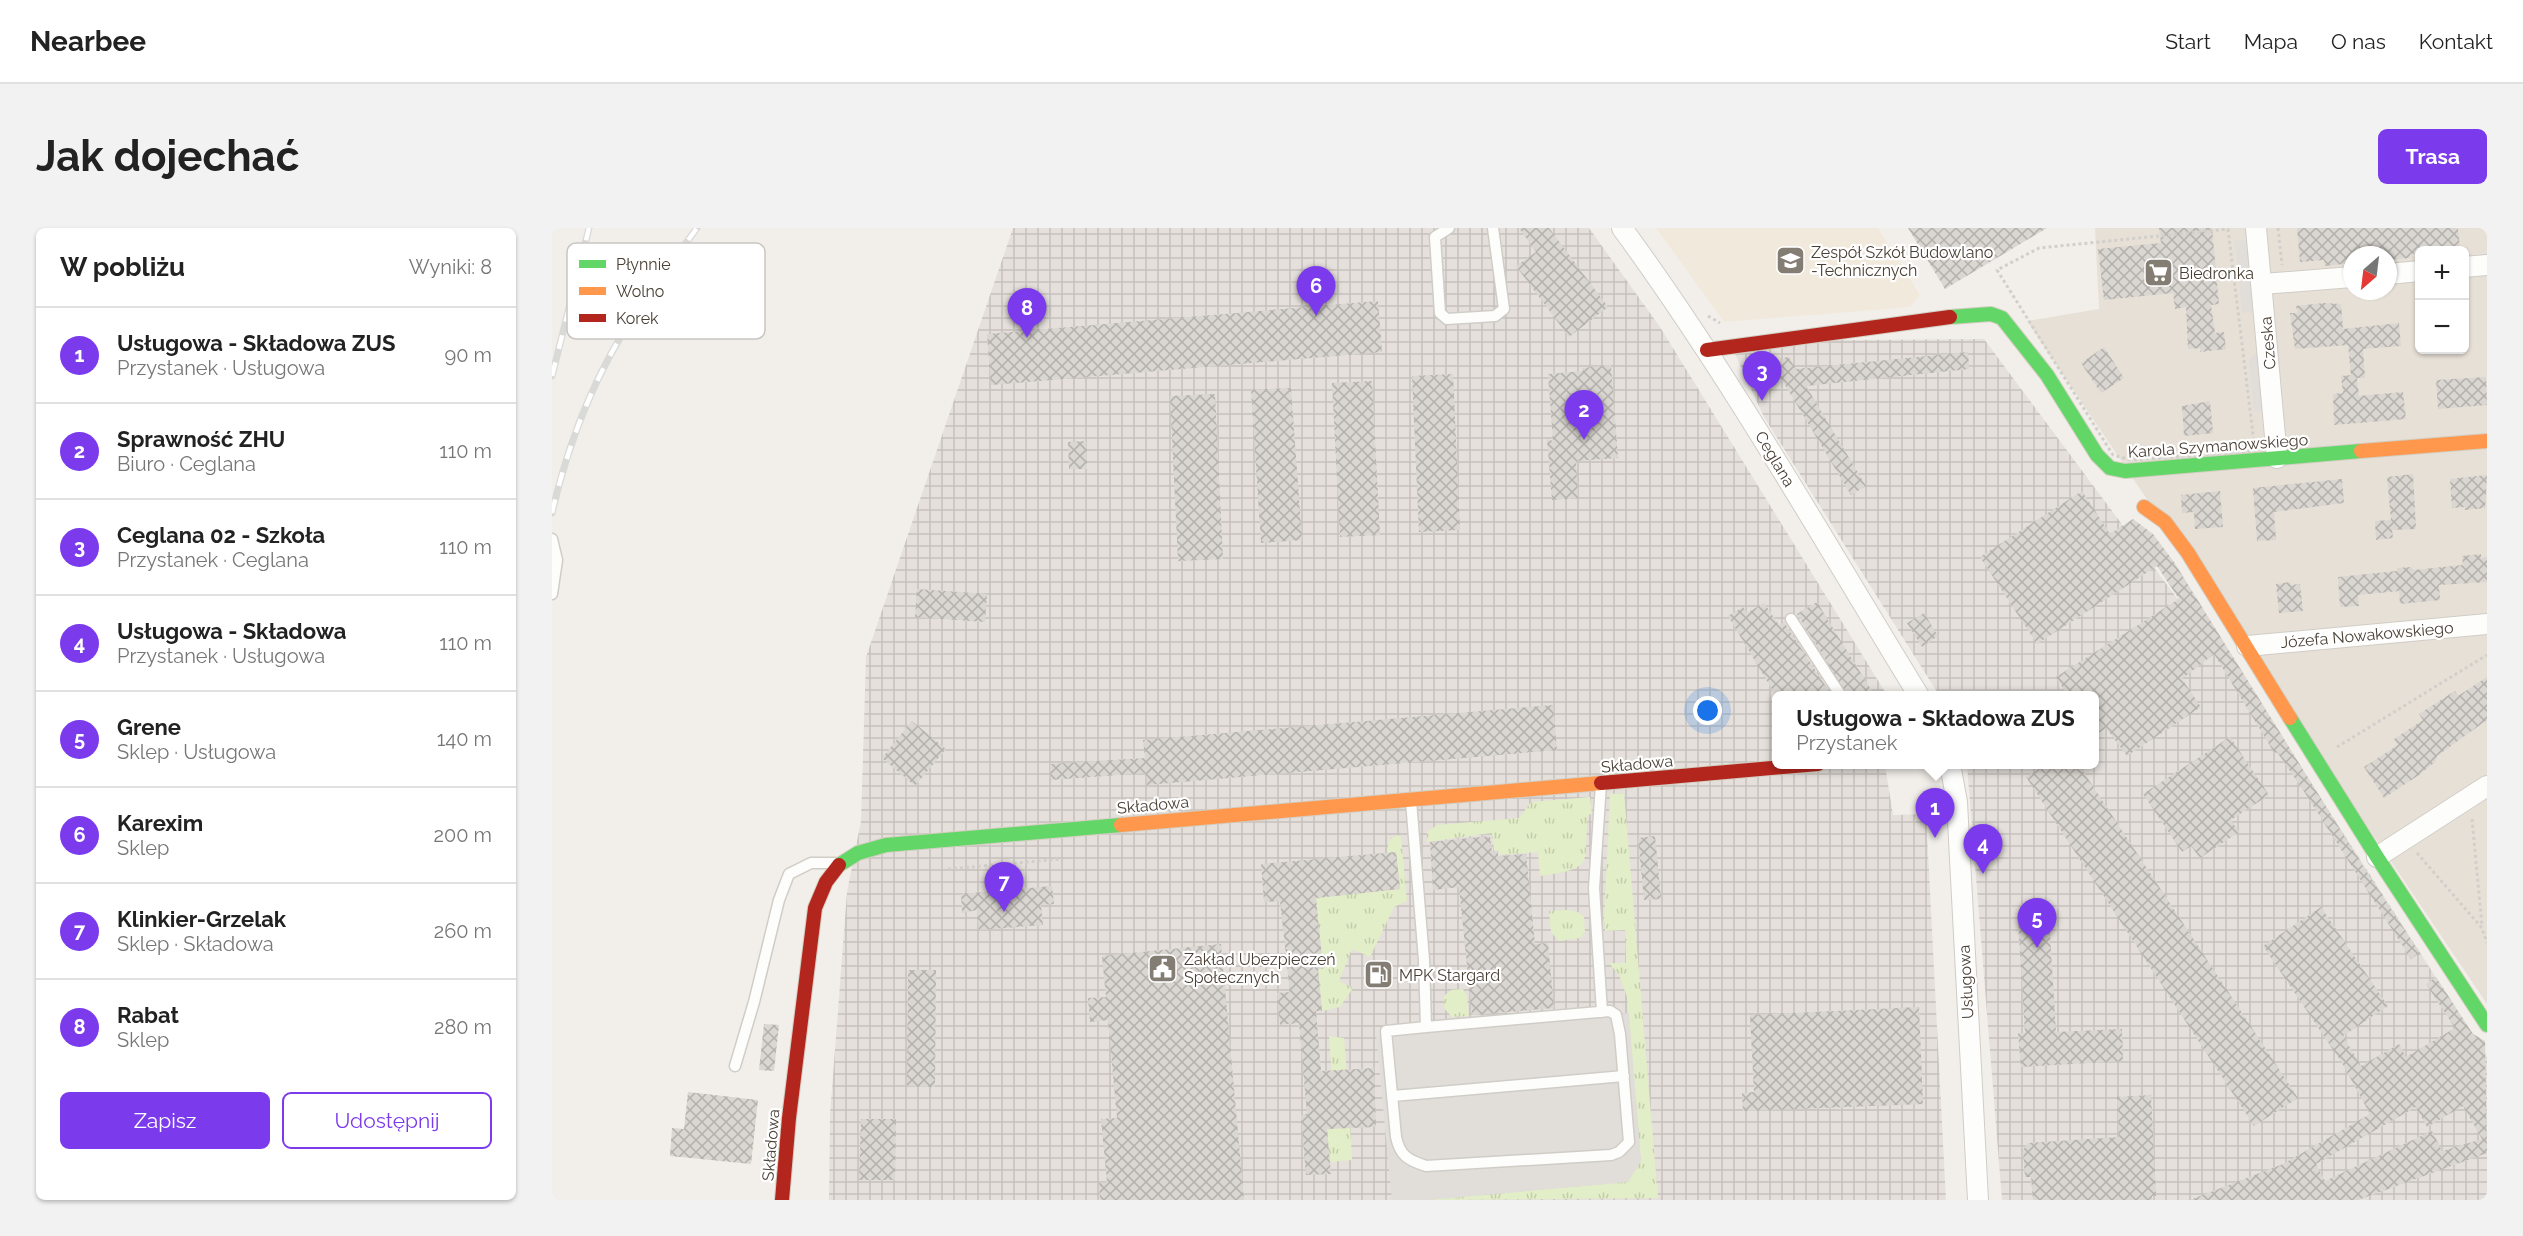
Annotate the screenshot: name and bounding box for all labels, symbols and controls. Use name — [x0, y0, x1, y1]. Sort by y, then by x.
text: Nearbee — [30, 25, 146, 58]
text: Start — [2165, 29, 2211, 54]
text: Mapa — [2244, 29, 2298, 54]
text: O nas — [2331, 29, 2386, 54]
text: Kontakt — [2419, 29, 2493, 54]
button: Trasa — [2378, 129, 2487, 184]
text: Jak dojechać — [36, 132, 299, 181]
legend — [567, 243, 765, 339]
place label: Zespół Szkół Budowlano -Technicznych — [1811, 243, 1993, 280]
school or university icon: Zespół Szkół Budowlano -Technicznych — [1774, 245, 1806, 277]
north arrow — [2343, 246, 2397, 300]
map controls — [2415, 246, 2469, 354]
button: + — [2415, 246, 2469, 300]
text: W pobliżu — [60, 252, 185, 282]
text: Wyniki: 8 — [409, 255, 492, 279]
text: Płynnie — [616, 255, 671, 274]
supermarket icon: Biedronka — [2142, 257, 2174, 289]
place label: Biedronka — [2179, 264, 2254, 283]
pin: 6 — [1296, 266, 1335, 316]
text: Wolno — [616, 282, 664, 301]
pin: 8 — [1008, 288, 1046, 338]
button: − — [2415, 300, 2469, 354]
text: Korek — [616, 309, 659, 328]
street label: Czeska — [2256, 316, 2280, 370]
text: Usługowa - Składowa ZUS — [117, 330, 396, 356]
text: 1 — [75, 343, 84, 367]
text: 90 m — [445, 343, 492, 367]
pin: 3 — [1742, 352, 1782, 401]
text: Przystanek · Usługowa — [117, 356, 325, 380]
pin: 2 — [1564, 390, 1604, 440]
text: Sprawność ZHU — [117, 426, 285, 452]
street label: Ceglana — [1751, 428, 1799, 490]
street label: Karola Szymanowskiego — [2127, 430, 2309, 462]
text: 2 — [74, 439, 85, 463]
text: 110 m — [439, 439, 492, 463]
text: Biuro · Ceglana — [117, 452, 256, 476]
text: Ceglana 02 - Szkoła — [117, 522, 325, 548]
text: 3 — [74, 535, 85, 559]
text: 110 m — [439, 535, 492, 559]
text: Przystanek · Ceglana — [117, 548, 309, 572]
text: Usługowa - Składowa — [117, 618, 347, 644]
street label: Józefa Nowakowskiego — [2280, 618, 2454, 652]
text: 4 — [74, 631, 85, 655]
text: 110 m — [439, 631, 492, 655]
text: Przystanek · Usługowa — [117, 644, 325, 668]
popup — [1772, 691, 2099, 769]
your location — [1693, 696, 1722, 725]
text: Usługowa - Składowa ZUS — [1796, 705, 2075, 731]
text: Grene — [117, 714, 181, 740]
text: 5 — [74, 727, 85, 751]
text: 140 m — [437, 727, 492, 751]
text: Przystanek — [1796, 731, 1897, 755]
text: Sklep · Usługowa — [117, 740, 276, 764]
street label: Składowa — [1600, 751, 1674, 777]
pin: 1 — [1916, 788, 1954, 838]
street label: Składowa — [1116, 792, 1190, 818]
text: Karexim — [117, 810, 203, 836]
text: 6 — [73, 823, 86, 847]
text: 200 m — [434, 823, 492, 847]
pin: 4 — [1964, 824, 2002, 874]
text: Sklep — [117, 836, 169, 860]
pin: 7 — [984, 862, 1024, 912]
pin: 5 — [2018, 898, 2056, 948]
text: Klinkier-Grzelak — [117, 906, 286, 932]
text: 7 — [74, 919, 85, 943]
text: 260 m — [434, 919, 492, 943]
text: Sklep · Składowa — [117, 932, 274, 956]
street label: Usługowa — [1955, 944, 1977, 1020]
place label: Zakład Ubezpieczeń Społecznych — [1184, 950, 1336, 987]
public building icon: Zakład Ubezpieczeń Społecznych — [1147, 952, 1179, 984]
fuel station icon: MPK Stargard — [1362, 959, 1394, 991]
place label: MPK Stargard — [1399, 966, 1500, 985]
text: Rabat — [117, 1002, 179, 1028]
text: 8 — [73, 1015, 86, 1039]
text: 280 m — [434, 1015, 492, 1039]
text: Sklep — [117, 1028, 169, 1052]
button: Zapisz — [60, 1092, 270, 1149]
button: Udostępnij — [282, 1092, 492, 1149]
street label: Składowa — [758, 1108, 784, 1182]

